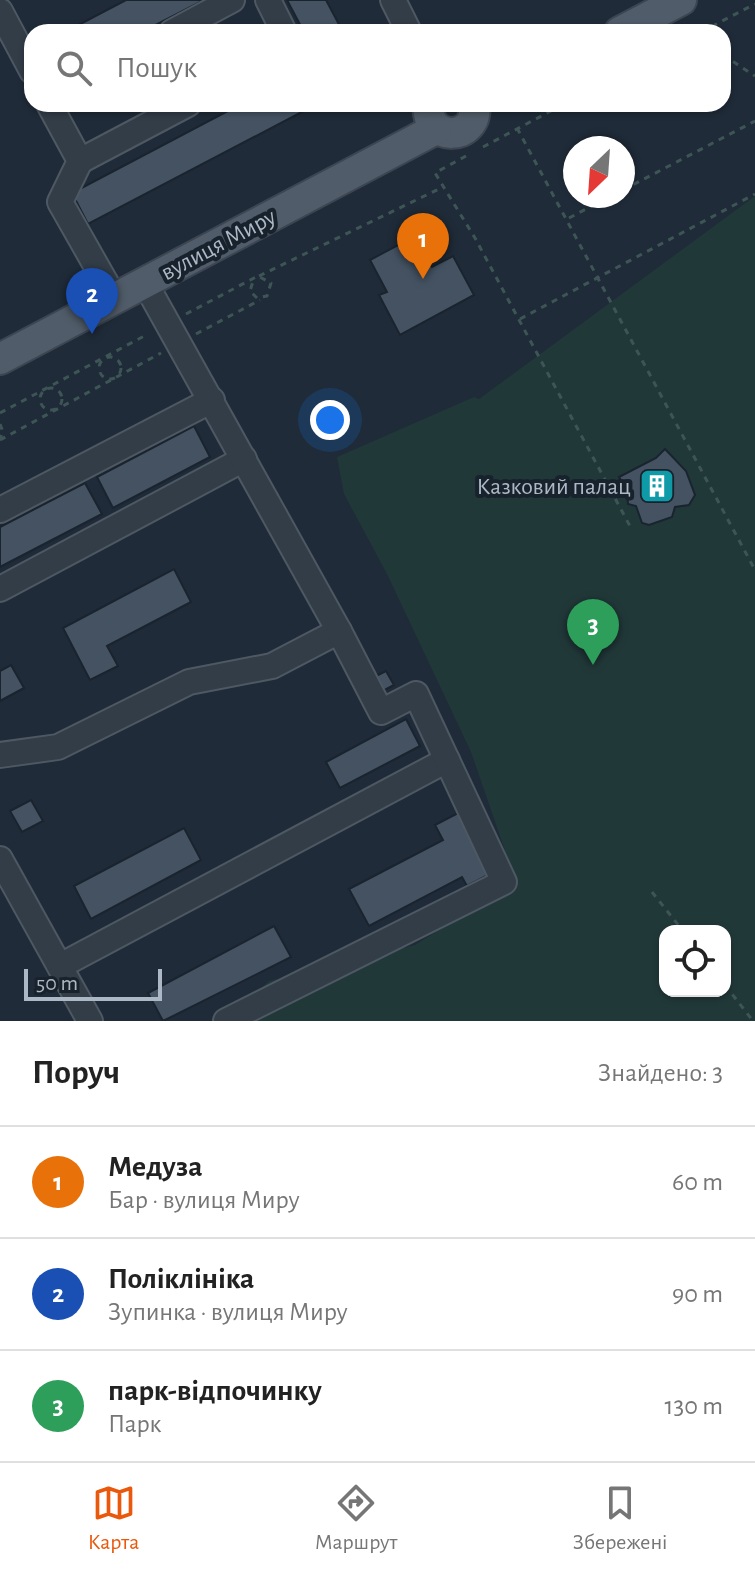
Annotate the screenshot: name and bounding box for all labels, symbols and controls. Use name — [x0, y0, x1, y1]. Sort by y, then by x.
search box — [24, 24, 731, 112]
icon: search — [52, 46, 96, 90]
text: Пошук — [116, 53, 197, 83]
north arrow — [563, 136, 635, 208]
street label: вулиця Миру — [157, 204, 281, 285]
pin: 1 — [397, 213, 449, 279]
pin: 2 — [66, 268, 118, 334]
your location — [310, 400, 350, 440]
building icon: Казковий палац — [638, 467, 676, 505]
place label: Казковий палац — [477, 475, 631, 499]
pin: 3 — [567, 599, 619, 665]
map controls — [659, 925, 731, 997]
button: locate — [659, 925, 731, 997]
scale bar — [24, 965, 162, 1001]
text: 50 m — [36, 972, 78, 994]
text: Поруч — [32, 1056, 120, 1090]
text: Знайдено: 3 — [598, 1060, 723, 1086]
text: Медуза — [108, 1152, 202, 1182]
text: 1 — [53, 1169, 63, 1195]
text: 60 m — [672, 1169, 723, 1195]
text: Бар · вулиця Миру — [108, 1187, 300, 1213]
text: Поліклініка — [108, 1264, 254, 1294]
text: 2 — [52, 1281, 64, 1307]
text: 90 m — [672, 1281, 723, 1307]
text: Зупинка · вулиця Миру — [108, 1299, 348, 1325]
text: парк-відпочинку — [108, 1376, 322, 1406]
text: 3 — [52, 1393, 64, 1419]
text: 130 m — [665, 1393, 723, 1419]
text: Парк — [108, 1411, 161, 1437]
tab: Карта — [88, 1481, 139, 1555]
tab: Маршрут — [315, 1481, 397, 1555]
tab: Збережені — [573, 1481, 667, 1555]

